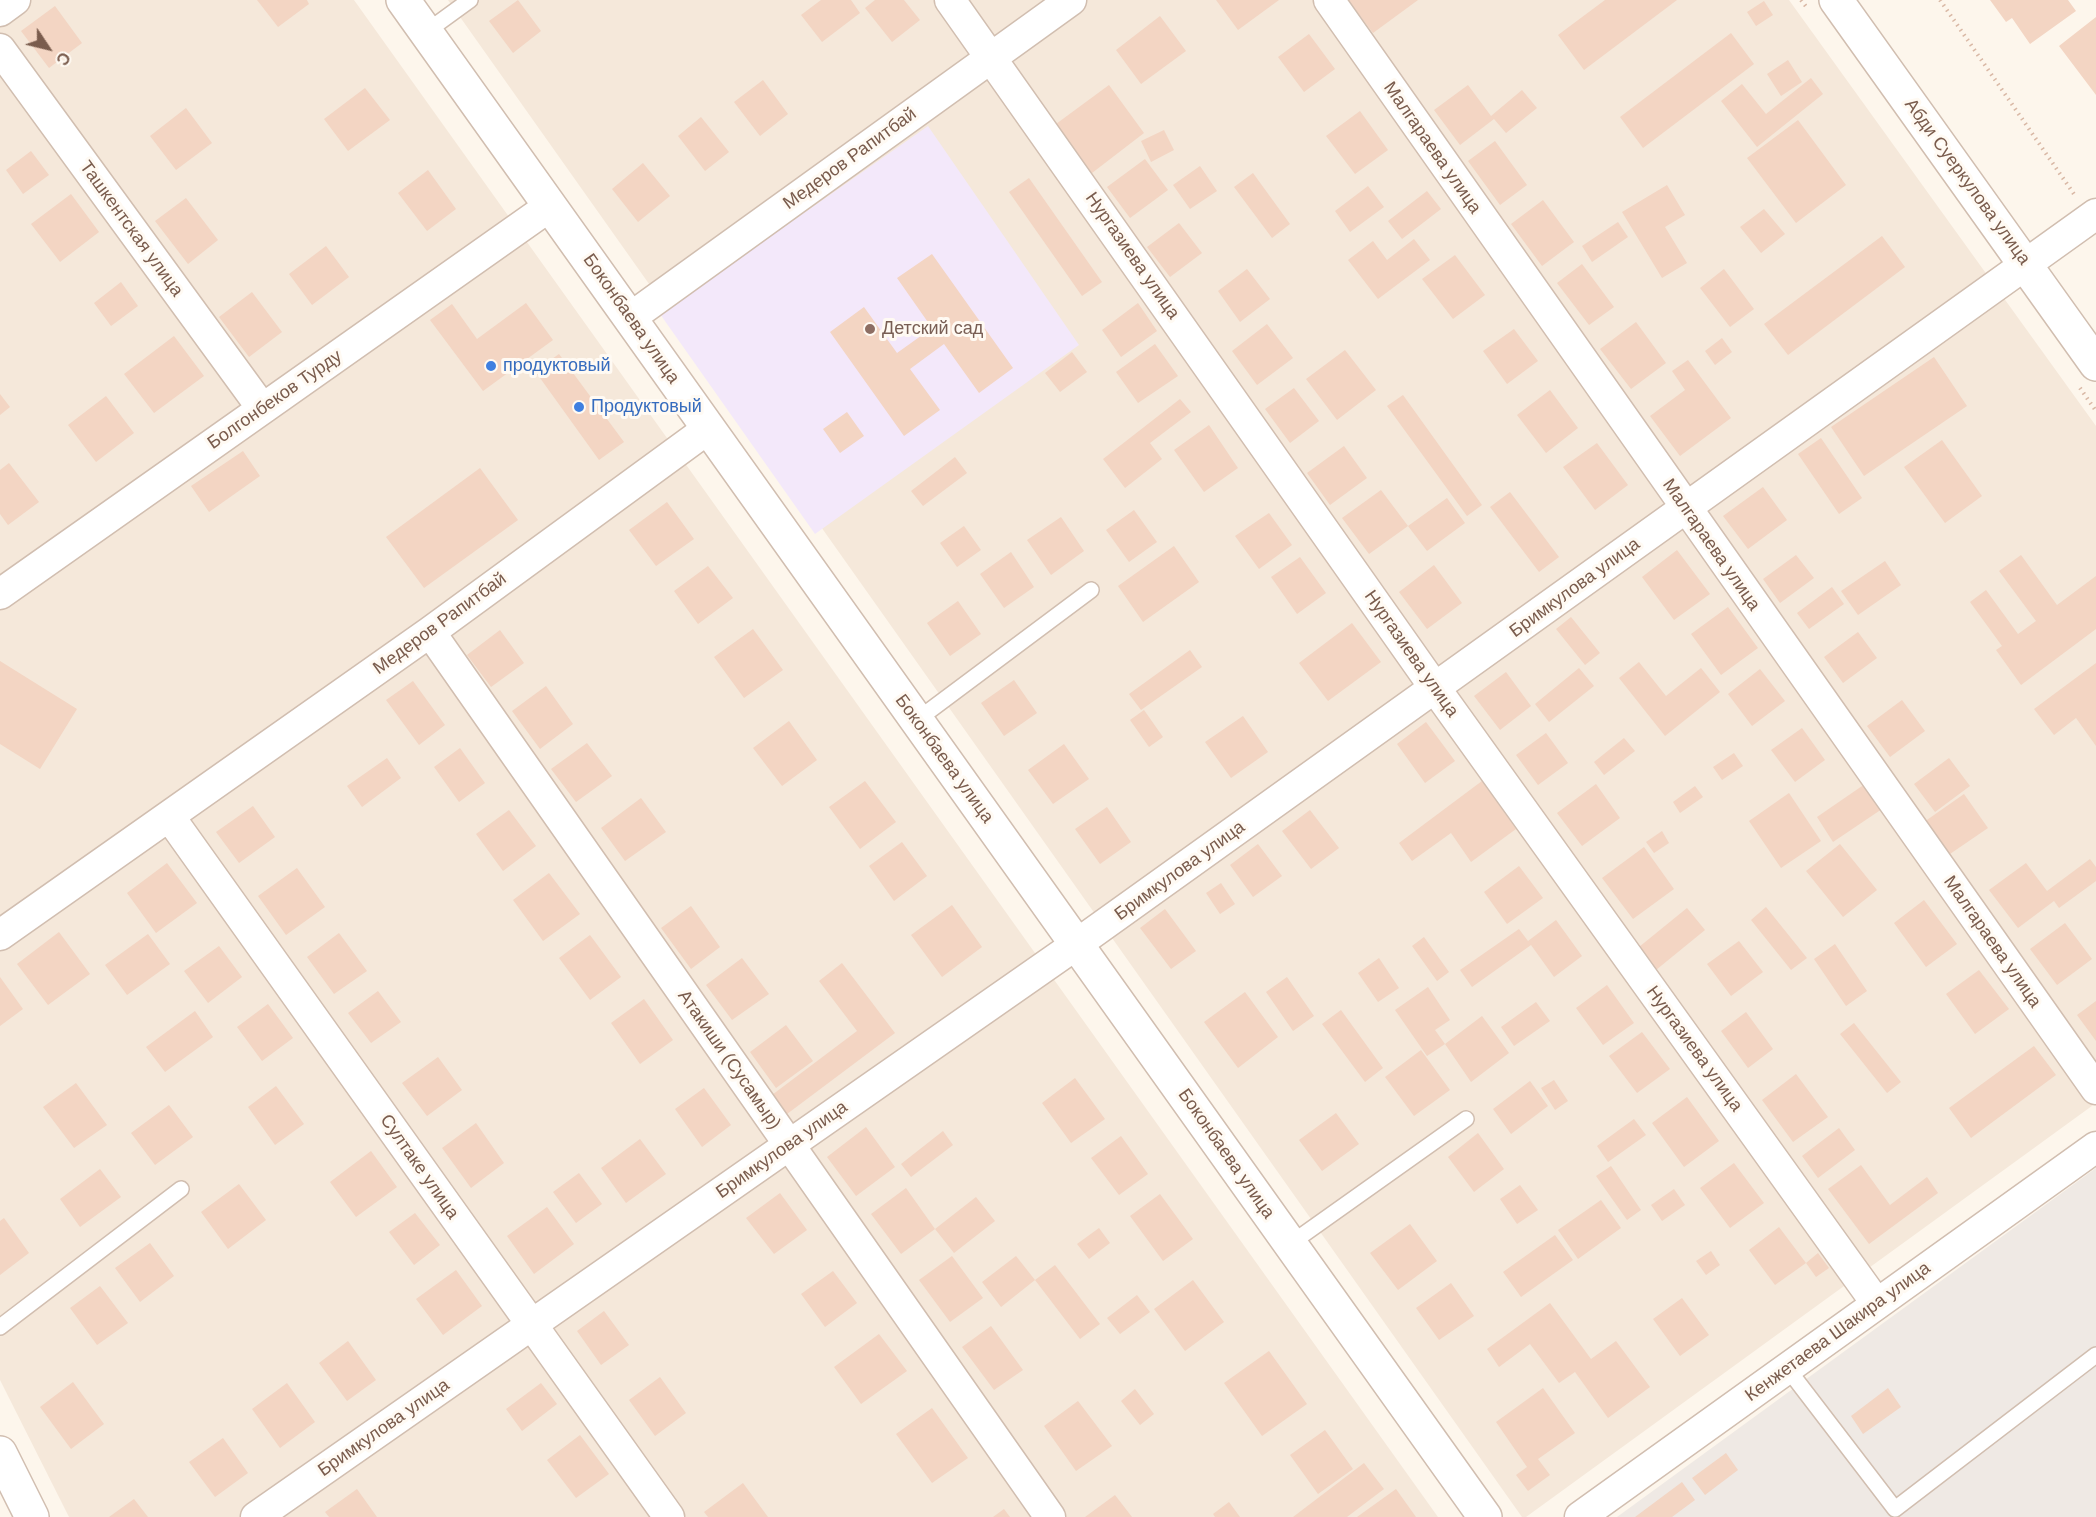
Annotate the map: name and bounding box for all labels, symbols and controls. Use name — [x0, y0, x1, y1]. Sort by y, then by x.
north arrow — [18, 18, 78, 78]
text: С — [53, 49, 73, 68]
street label: Малгараева улица — [1378, 78, 1486, 218]
street label: Абди Суеркулова улица — [1899, 95, 2035, 269]
street label: Медеров Рапитбай — [779, 103, 921, 215]
street label: Ташкентская улица — [75, 157, 187, 301]
street label: Нургазиева улица — [1080, 188, 1184, 324]
street label: Боконбаева улица — [578, 250, 684, 388]
place label: Детский сад — [882, 318, 983, 340]
marker: Детский сад — [863, 322, 877, 336]
street label: Болгонбеков Турду — [204, 346, 346, 454]
place label: продуктовый — [503, 355, 611, 377]
marker: продуктовый — [484, 359, 498, 373]
place label: Продуктовый — [591, 396, 702, 418]
marker: Продуктовый — [572, 400, 586, 414]
street label: Малгараева улица — [1657, 475, 1765, 615]
street label: Бримкулова улица — [1506, 534, 1644, 642]
street label: Медеров Рапитбай — [369, 568, 511, 680]
street label: Нургазиева улица — [1359, 586, 1463, 722]
street label: Боконбаева улица — [890, 691, 998, 827]
street label: Бримкулова улица — [1111, 817, 1249, 925]
street label: Малгараева улица — [1938, 872, 2046, 1012]
street label: Нургазиева улица — [1641, 982, 1747, 1116]
street label: Атакиши (Сусамыр) — [673, 986, 785, 1134]
street label: Боконбаева улица — [1173, 1085, 1279, 1223]
street label: Бримкулова улица — [712, 1097, 852, 1203]
street label: Султаке улица — [375, 1111, 463, 1223]
street label: Кенжетаева Шакира улица — [1741, 1258, 1935, 1406]
street label: Бримкулова улица — [314, 1375, 454, 1481]

